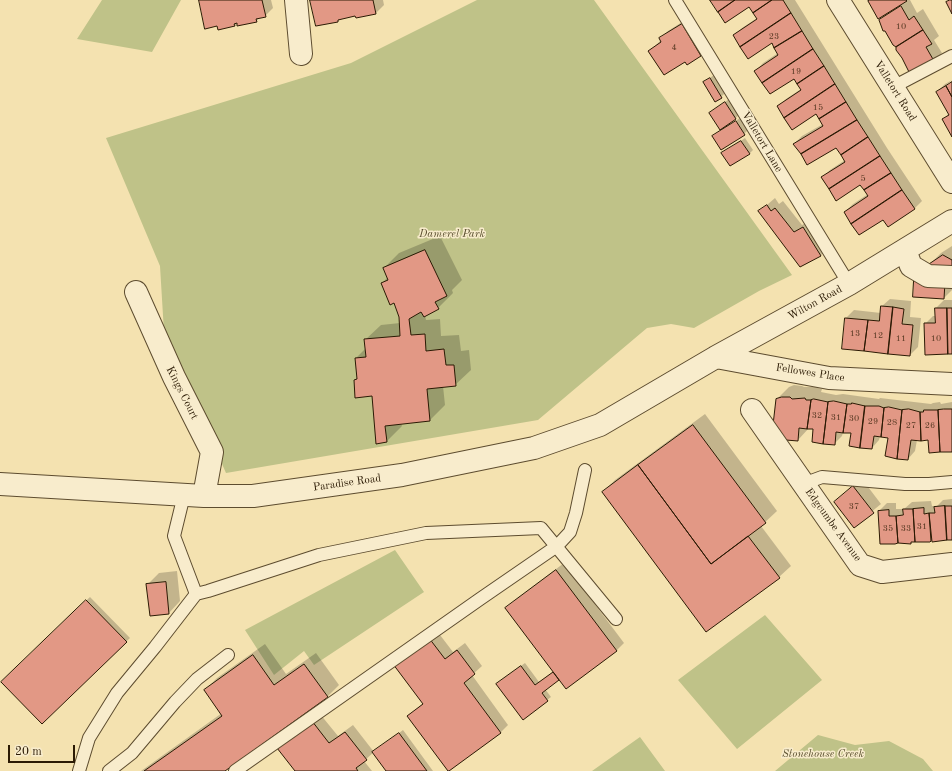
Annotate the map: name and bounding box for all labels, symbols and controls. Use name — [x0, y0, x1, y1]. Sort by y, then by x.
house number: 10 — [896, 22, 906, 32]
house number: 23 — [769, 32, 779, 42]
house number: 4 — [671, 43, 677, 53]
street label: Valletort Road — [871, 58, 919, 124]
house number: 19 — [791, 67, 801, 77]
house number: 15 — [813, 103, 823, 113]
street label: Valletort Lane — [739, 109, 785, 175]
house number: 5 — [860, 174, 866, 184]
park label: Damerel Park — [419, 227, 485, 241]
street label: Wilton Road — [786, 283, 844, 323]
house number: 13 — [850, 329, 860, 339]
house number: 12 — [873, 331, 883, 341]
house number: 11 — [896, 334, 906, 344]
house number: 10 — [931, 334, 941, 344]
street label: Fellowes Place — [775, 361, 845, 385]
street label: Kings Court — [163, 364, 201, 422]
house number: 32 — [812, 411, 822, 421]
house number: 31 — [831, 413, 841, 423]
house number: 30 — [849, 414, 859, 424]
house number: 29 — [868, 417, 878, 427]
house number: 28 — [887, 418, 897, 428]
house number: 27 — [906, 421, 916, 431]
house number: 26 — [925, 421, 935, 431]
street label: Paradise Road — [312, 472, 382, 494]
street label: Edgcumbe Avenue — [802, 486, 864, 564]
house number: 37 — [849, 502, 859, 512]
house number: 31 — [917, 522, 927, 532]
house number: 35 — [883, 524, 893, 534]
house number: 33 — [901, 524, 911, 534]
scale bar — [10, 737, 77, 763]
text: 20 m — [15, 746, 42, 758]
park label: Stonehouse Creek — [782, 747, 864, 761]

